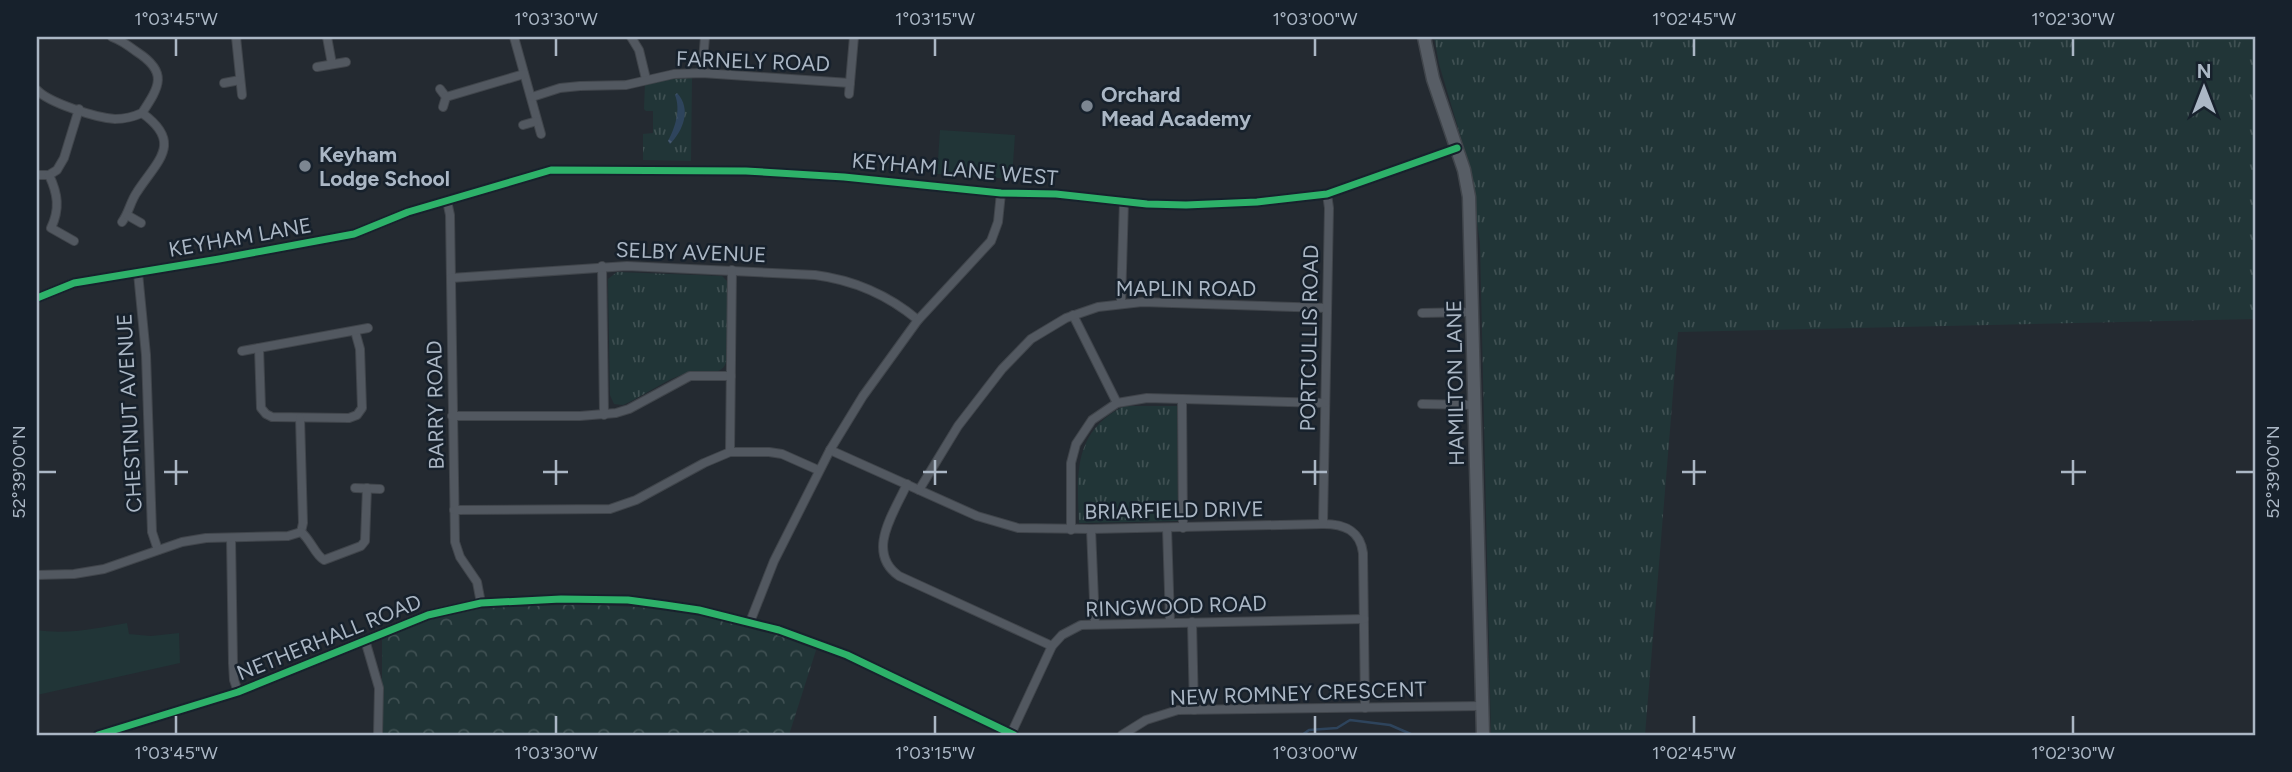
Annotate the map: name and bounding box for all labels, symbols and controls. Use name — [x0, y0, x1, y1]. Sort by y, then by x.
text: 1°03'45"W — [134, 8, 219, 30]
text: 1°03'30"W — [514, 8, 598, 30]
text: 1°03'15"W — [895, 8, 976, 30]
text: 1°03'00"W — [1272, 8, 1358, 30]
text: 1°02'45"W — [1652, 8, 1737, 30]
text: 1°02'30"W — [2031, 8, 2116, 30]
street label: FARNELY ROAD — [676, 46, 830, 76]
north arrow — [2170, 52, 2240, 122]
text: N — [2197, 60, 2211, 83]
place label: Orchard Mead Academy — [1101, 82, 1252, 131]
marker: Orchard Mead Academy — [1079, 98, 1095, 114]
place label: Keyham Lodge School — [319, 142, 450, 191]
street label: KEYHAM LANE WEST — [851, 148, 1060, 191]
marker: Keyham Lodge School — [297, 158, 313, 174]
street label: KEYHAM LANE — [167, 212, 313, 262]
street label: SELBY AVENUE — [615, 237, 767, 267]
street label: PORTCULLIS ROAD — [1295, 244, 1323, 432]
street label: MAPLIN ROAD — [1116, 276, 1256, 301]
street label: HAMILTON LANE — [1441, 300, 1469, 466]
street label: CHESTNUT AVENUE — [111, 313, 147, 513]
street label: BARRY ROAD — [421, 340, 449, 470]
text: 52°39'00"N — [8, 425, 30, 519]
text: 52°39'00"N — [2262, 425, 2284, 519]
street label: BRIARFIELD DRIVE — [1084, 496, 1264, 524]
street label: NETHERHALL ROAD — [233, 589, 425, 685]
street label: RINGWOOD ROAD — [1085, 590, 1267, 622]
street label: NEW ROMNEY CRESCENT — [1169, 676, 1427, 710]
text: 1°03'45"W — [134, 742, 219, 764]
text: 1°03'30"W — [514, 742, 598, 764]
text: 1°03'15"W — [895, 742, 976, 764]
text: 1°03'00"W — [1272, 742, 1358, 764]
text: 1°02'45"W — [1652, 742, 1737, 764]
text: 1°02'30"W — [2031, 742, 2116, 764]

